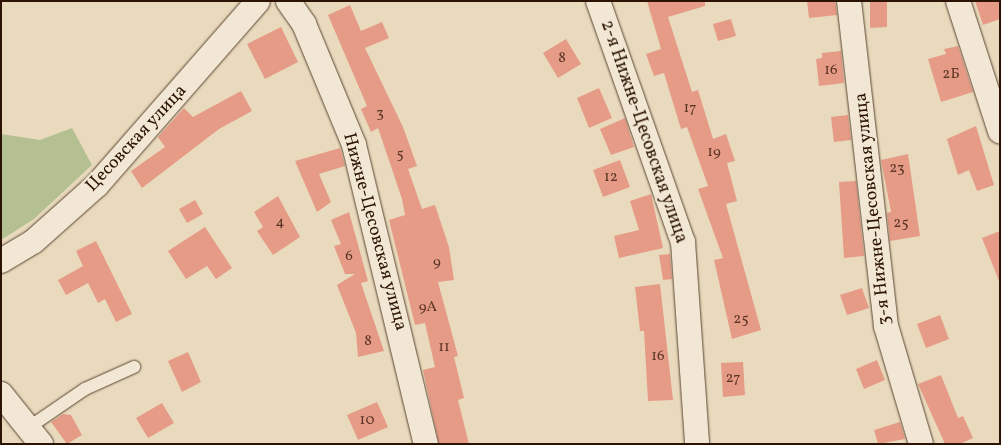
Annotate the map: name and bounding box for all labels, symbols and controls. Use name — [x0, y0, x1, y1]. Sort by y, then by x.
street label: 2-я Нижне-Цесовская улица — [595, 18, 691, 246]
house number: 8 — [558, 50, 566, 68]
house number: 16 — [824, 62, 838, 80]
house number: 2Б — [942, 66, 960, 84]
street label: Цесовская улица — [82, 81, 192, 197]
street label: 3-я Нижне-Цесовская улица — [851, 91, 897, 327]
house number: 17 — [683, 100, 697, 118]
house number: 3 — [376, 105, 384, 123]
street label: Нижне-Цесовская улица — [337, 130, 411, 334]
house number: 19 — [707, 144, 721, 162]
house number: 5 — [396, 146, 404, 164]
house number: 23 — [889, 160, 905, 178]
house number: 12 — [604, 169, 618, 187]
house number: 4 — [276, 214, 284, 232]
house number: 25 — [893, 215, 909, 233]
house number: 6 — [345, 248, 353, 266]
house number: 9 — [433, 254, 441, 272]
house number: 9А — [419, 299, 437, 317]
house number: 25 — [733, 311, 749, 329]
house number: 8 — [364, 333, 372, 351]
house number: 11 — [438, 339, 450, 357]
house number: 16 — [651, 348, 665, 366]
house number: 27 — [726, 370, 740, 388]
house number: 10 — [360, 412, 374, 430]

